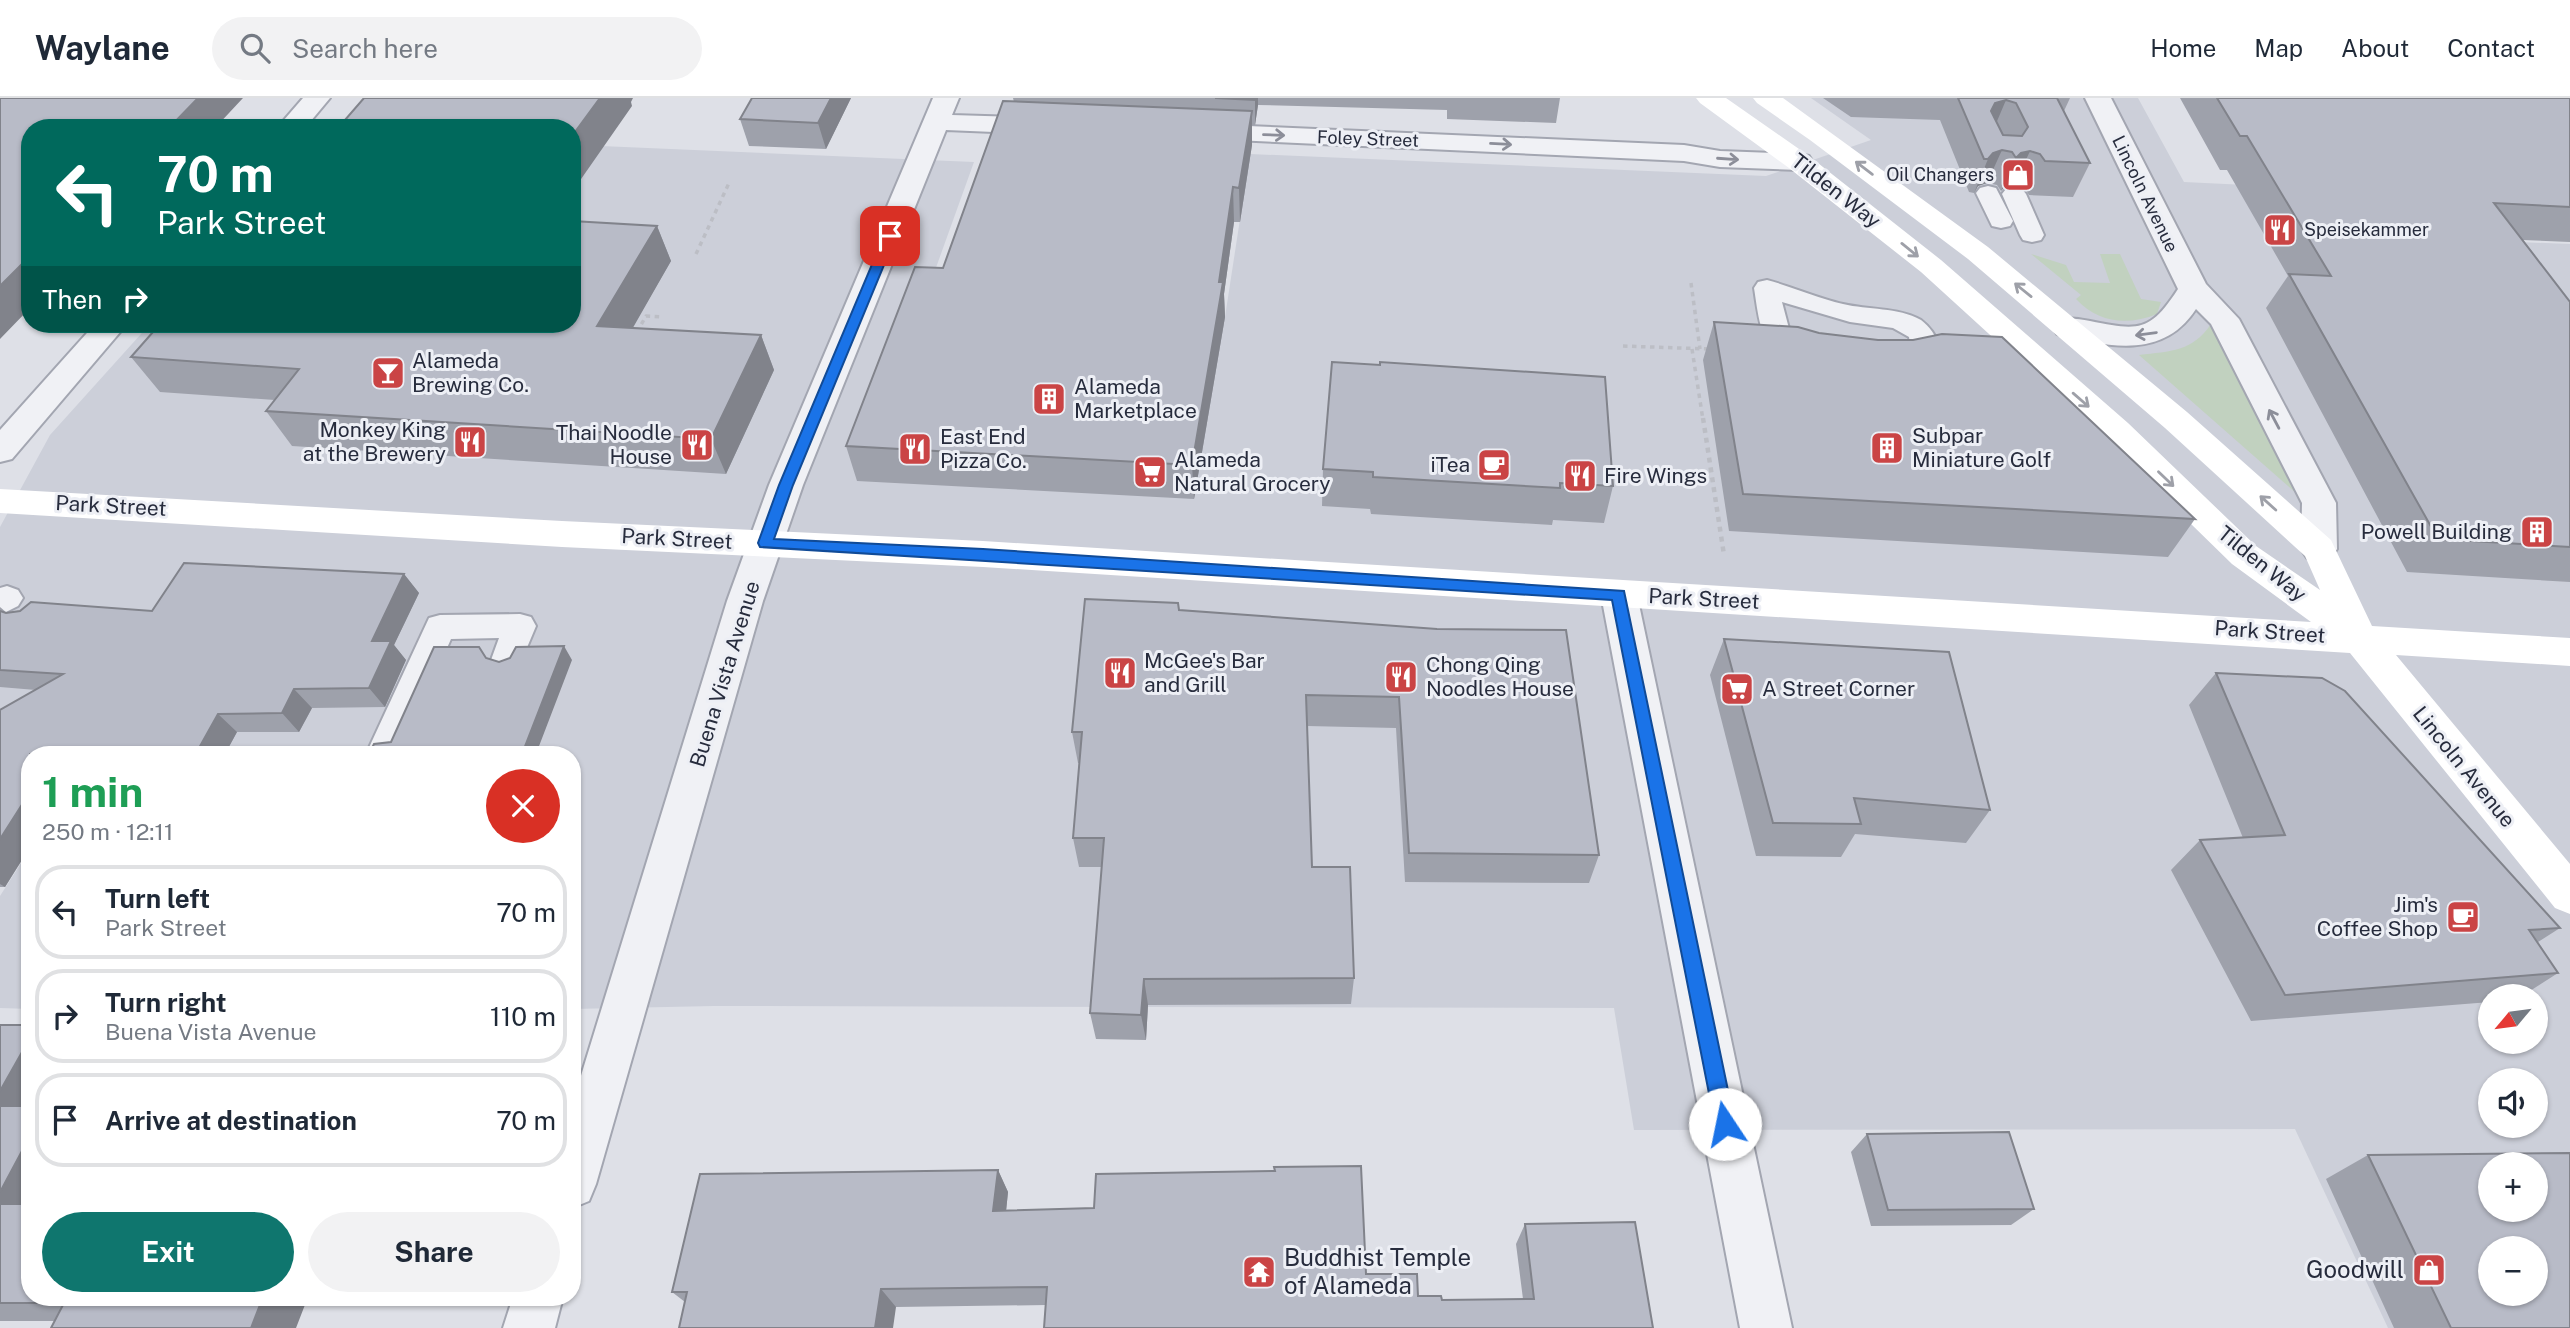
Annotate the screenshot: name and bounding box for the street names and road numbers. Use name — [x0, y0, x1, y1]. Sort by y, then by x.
street label: Foley Street — [1317, 126, 1419, 151]
street label: Lincoln Avenue — [2108, 132, 2183, 256]
street label: Tilden Way — [1787, 148, 1886, 233]
street label: Park Street — [55, 490, 167, 521]
street label: Tilden Way — [2213, 520, 2312, 607]
street label: Park Street — [621, 523, 733, 554]
street label: Buena Vista Avenue — [684, 578, 765, 770]
street label: Park Street — [1648, 583, 1760, 614]
street label: Park Street — [2214, 615, 2326, 648]
street label: Lincoln Avenue — [2408, 701, 2521, 832]

